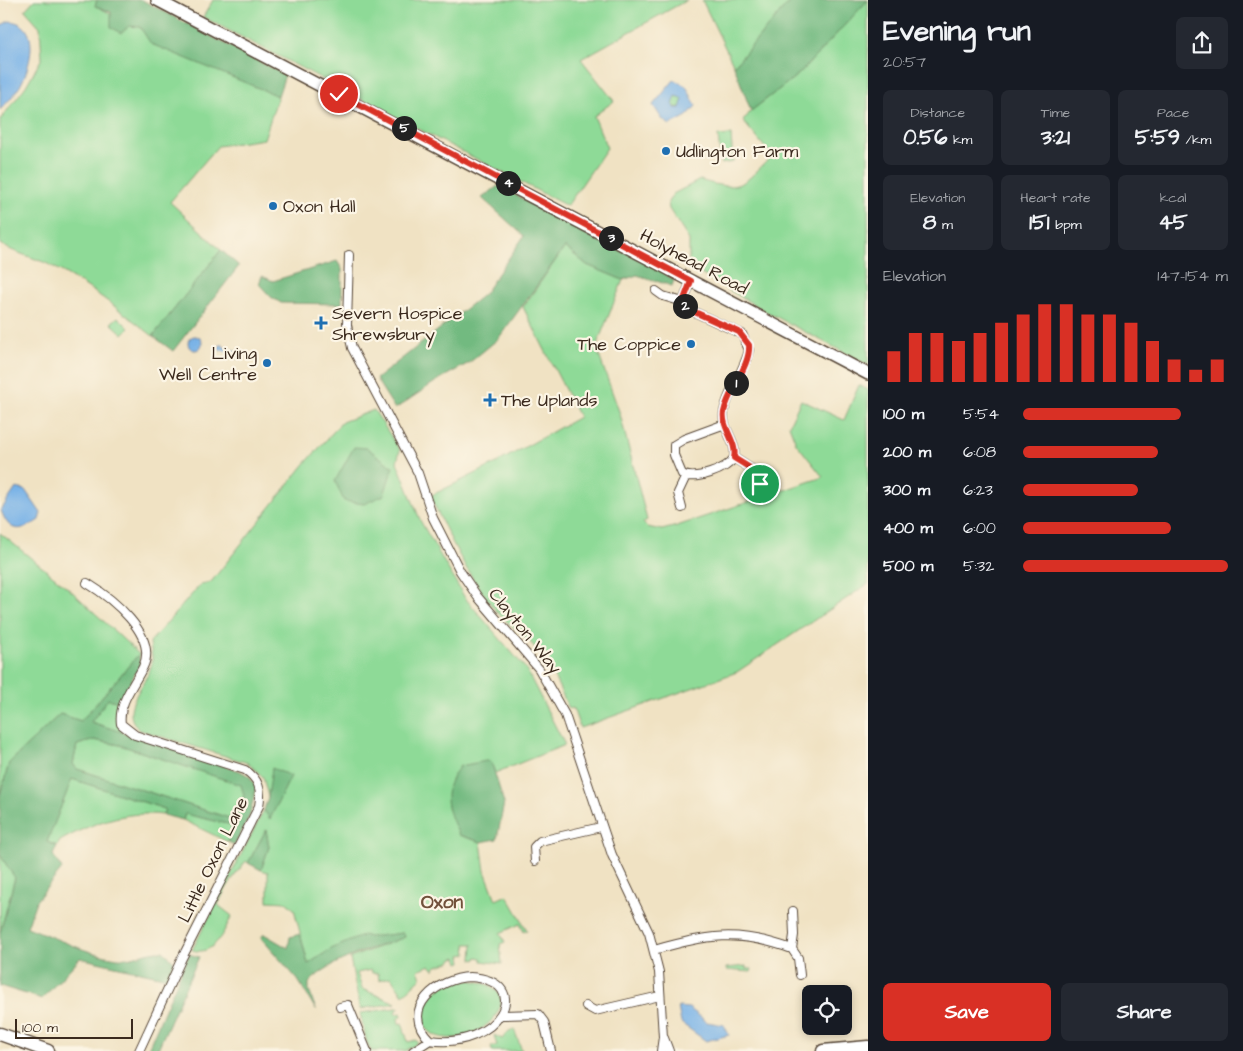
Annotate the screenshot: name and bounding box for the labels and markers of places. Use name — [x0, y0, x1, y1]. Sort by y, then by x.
pin — [318, 73, 360, 115]
pin: 5 — [392, 116, 416, 140]
place label: Udlington Farm — [676, 139, 798, 165]
marker: Udlington Farm — [660, 145, 672, 157]
pin: 4 — [496, 170, 520, 196]
place label: Oxon Hall — [283, 194, 356, 219]
marker: Oxon Hall — [267, 200, 279, 212]
pin: 3 — [598, 226, 624, 250]
pin: 2 — [672, 294, 698, 318]
place label: Severn Hospice Shrewsbury — [332, 301, 463, 348]
marker: Severn Hospice Shrewsbury — [314, 316, 328, 330]
place label: The Coppice — [577, 332, 681, 357]
marker: The Coppice — [685, 338, 697, 350]
place label: Living Well Centre — [159, 341, 257, 387]
marker: Living Well Centre — [261, 357, 273, 369]
pin: 1 — [724, 370, 748, 396]
place label: The Uplands — [501, 388, 597, 413]
marker: The Uplands — [483, 393, 497, 407]
pin — [739, 463, 781, 505]

